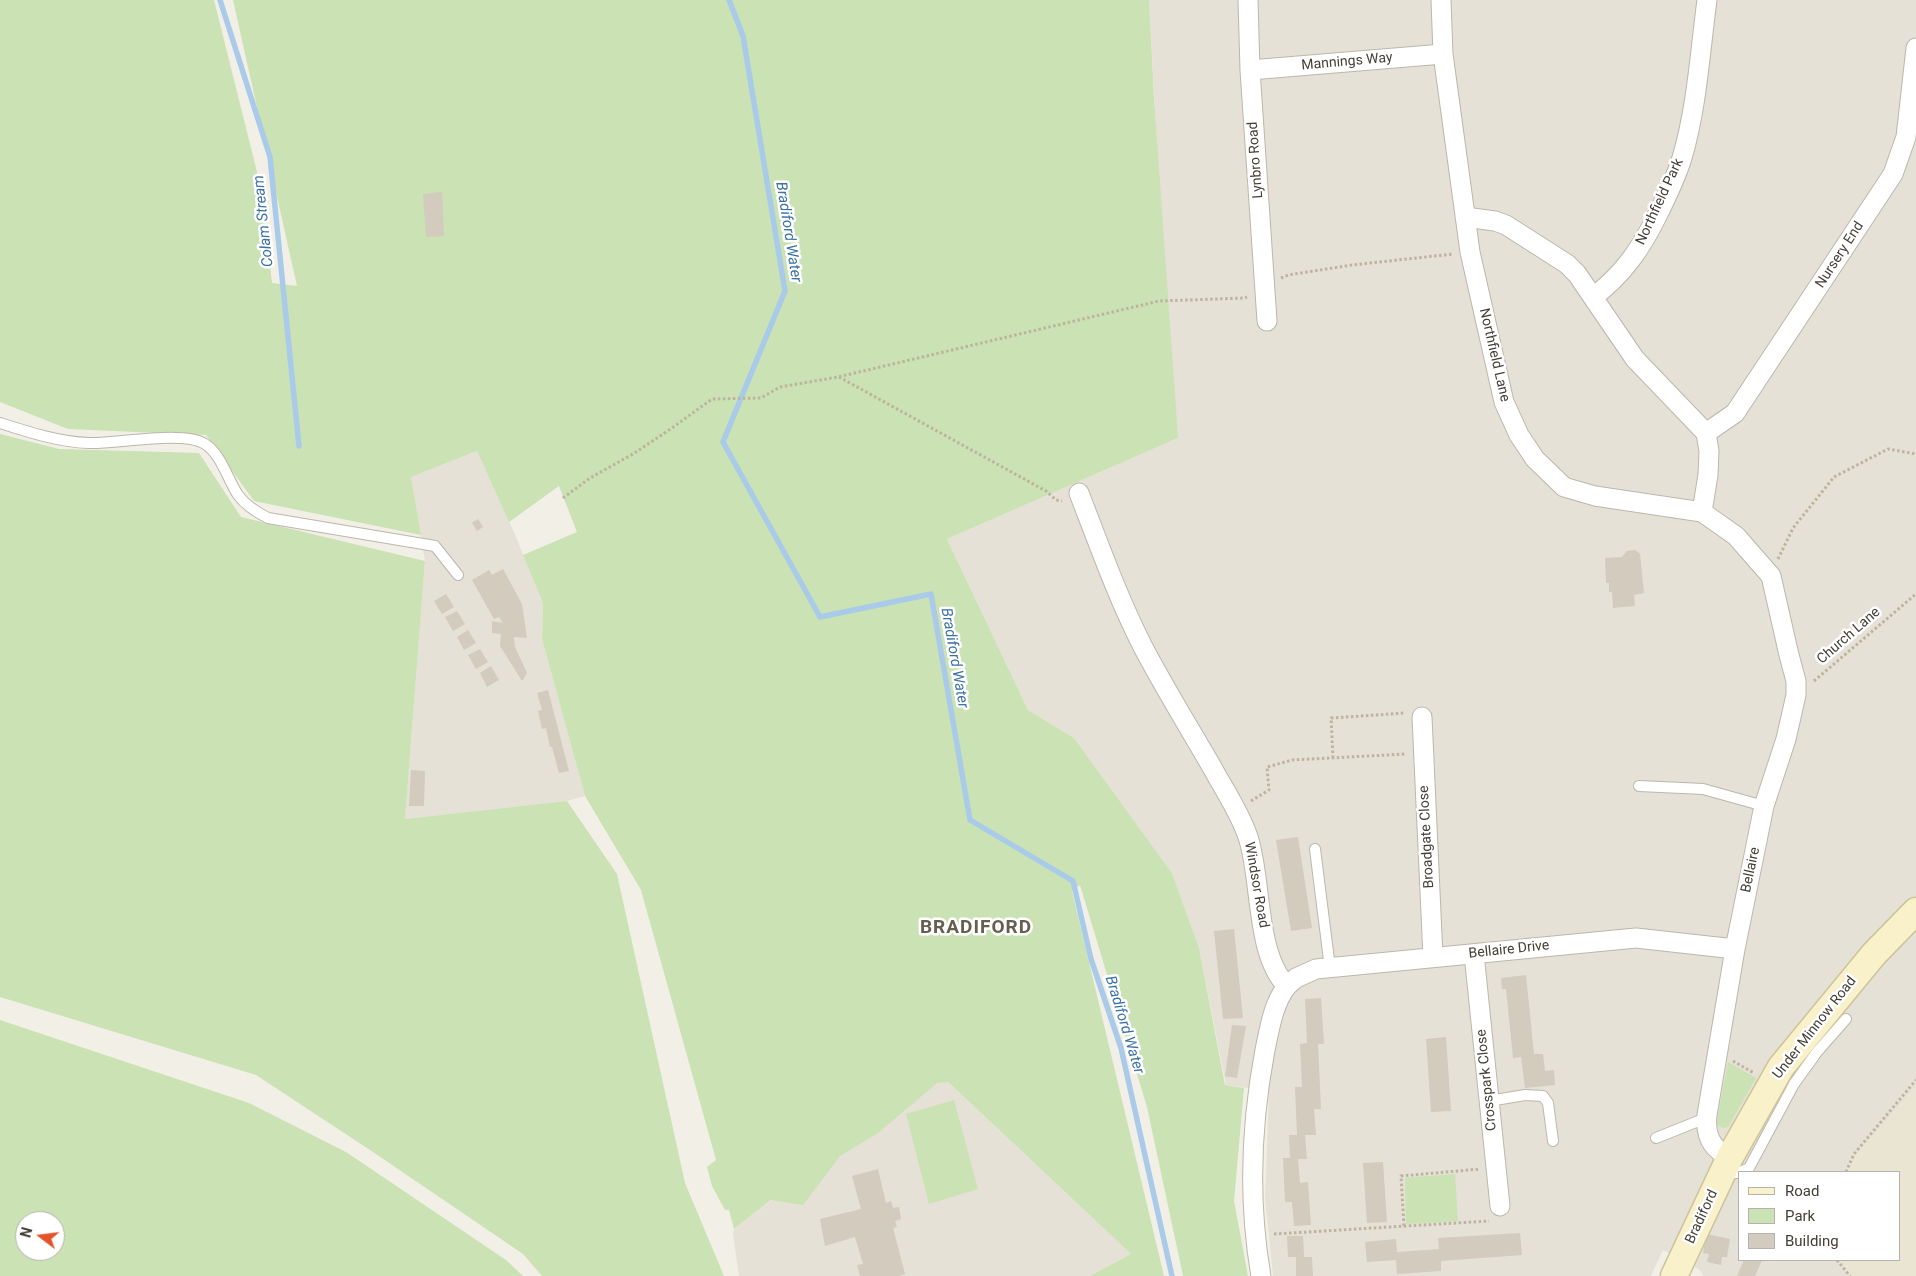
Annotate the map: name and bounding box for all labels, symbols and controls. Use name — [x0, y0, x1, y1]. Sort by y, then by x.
street label: Mannings Way — [1301, 50, 1393, 74]
street label: Lynbro Road — [1245, 121, 1267, 199]
street label: Northfield Park — [1633, 156, 1687, 248]
water label: Colam Stream — [250, 174, 278, 268]
water label: Bradiford Water — [771, 181, 805, 283]
street label: Nursery End — [1812, 219, 1868, 291]
street label: Northfield Lane — [1475, 307, 1513, 403]
street label: Church Lane — [1814, 604, 1884, 668]
water label: Bradiford Water — [936, 607, 972, 709]
street label: Broadgate Close — [1416, 785, 1438, 889]
street label: Windsor Road — [1240, 841, 1272, 929]
street label: Bellaire — [1738, 846, 1764, 894]
district label: BRADIFORD — [919, 917, 1033, 939]
street label: Bellaire Drive — [1468, 937, 1550, 963]
street label: Under Minnow Road — [1770, 973, 1860, 1083]
water label: Bradiford Water — [1101, 974, 1147, 1076]
street label: Crosspark Close — [1473, 1028, 1501, 1132]
legend — [1738, 1171, 1901, 1261]
text: Road — [1785, 1182, 1819, 1200]
street label: Bradiford — [1682, 1187, 1722, 1247]
text: Park — [1785, 1207, 1815, 1225]
north arrow — [15, 1211, 65, 1261]
text: N — [17, 1226, 35, 1239]
text: Building — [1785, 1232, 1839, 1250]

